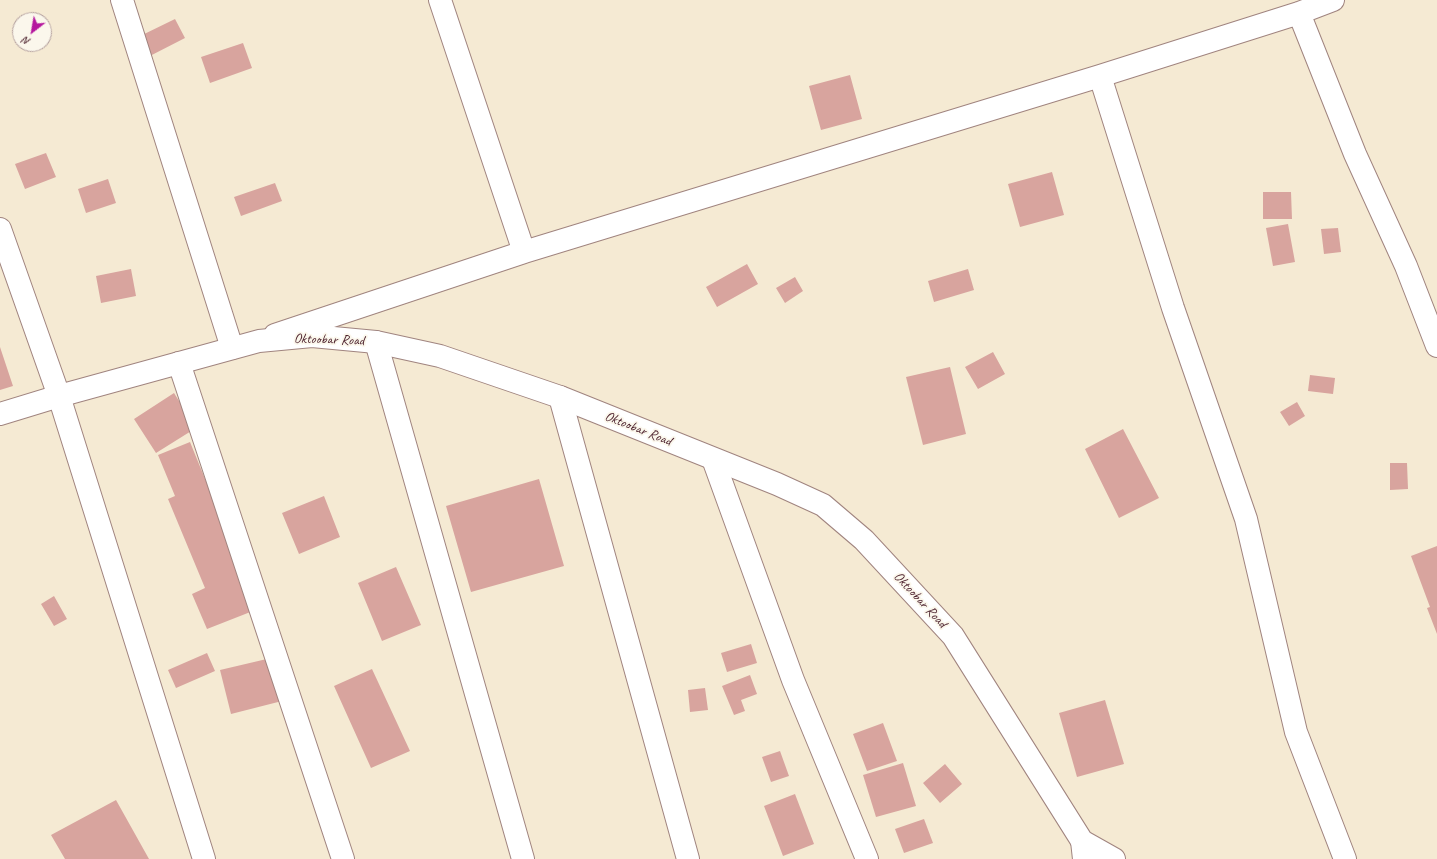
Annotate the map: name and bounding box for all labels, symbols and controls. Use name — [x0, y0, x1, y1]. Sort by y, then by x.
north arrow — [12, 12, 52, 52]
text: N — [20, 34, 33, 49]
street label: Oktoobar Road — [294, 330, 364, 350]
street label: Oktoobar Road — [602, 408, 674, 450]
street label: Oktoobar Road — [890, 569, 950, 631]

